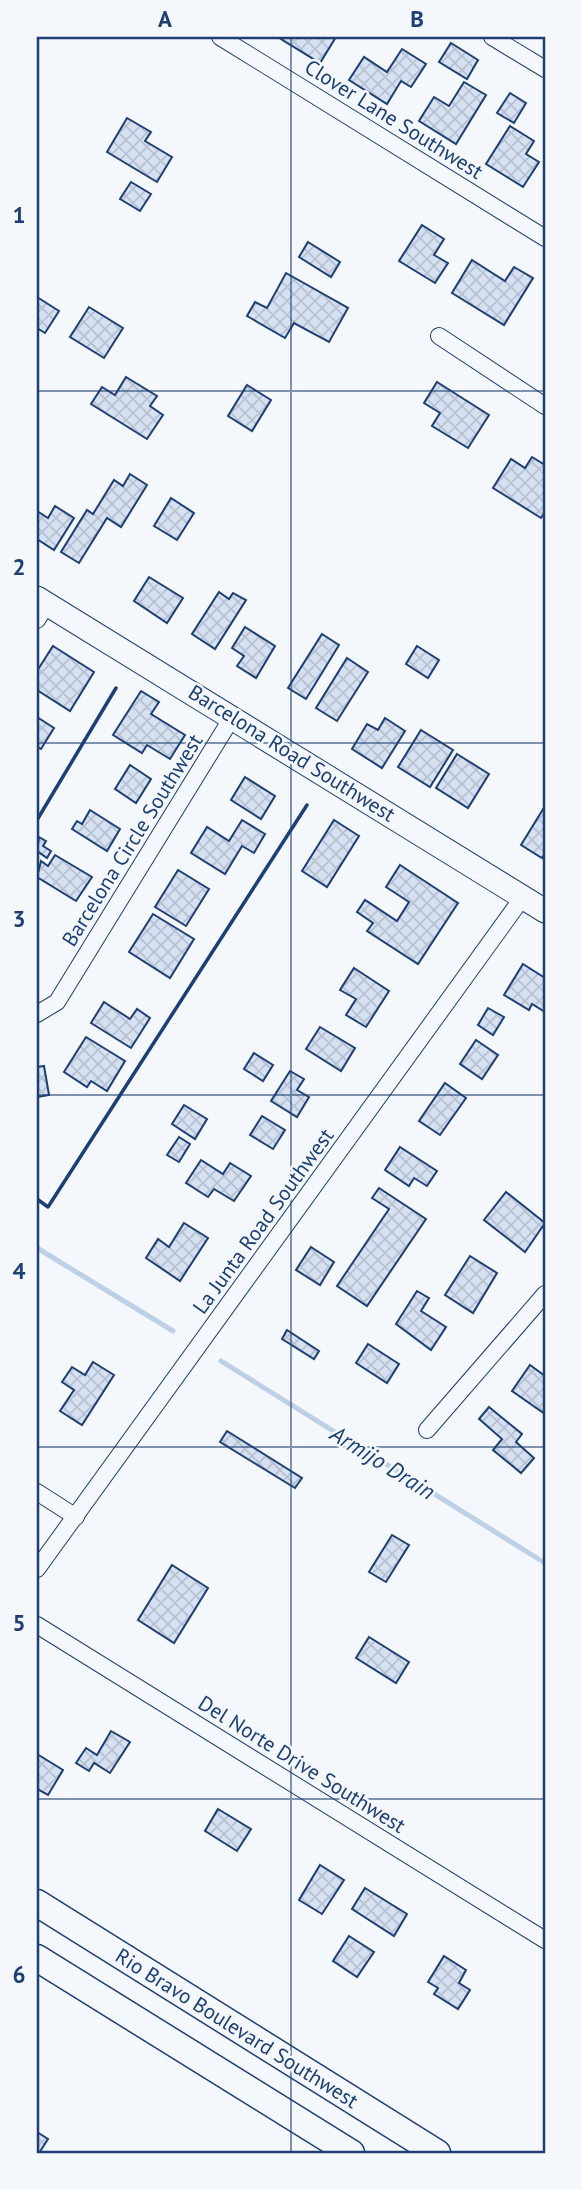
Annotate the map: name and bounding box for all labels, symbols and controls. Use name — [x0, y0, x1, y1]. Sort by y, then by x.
text: A — [158, 4, 172, 33]
text: B — [410, 4, 424, 33]
street label: Clover Lane Southwest — [300, 53, 488, 185]
text: 1 — [12, 200, 26, 229]
text: 2 — [12, 552, 26, 581]
street label: Barcelona Road Southwest — [184, 678, 400, 828]
street label: Barcelona Circle Southwest — [56, 729, 208, 951]
text: 3 — [12, 904, 26, 933]
street label: La Junta Road Southwest — [187, 1123, 339, 1319]
text: 4 — [12, 1256, 26, 1285]
water label: Armijo Drain — [324, 1418, 441, 1506]
text: 5 — [12, 1608, 26, 1637]
street label: Del Norte Drive Southwest — [193, 1689, 411, 1839]
street label: Rio Bravo Boulevard Southwest — [110, 1942, 364, 2114]
text: 6 — [12, 1960, 26, 1989]

